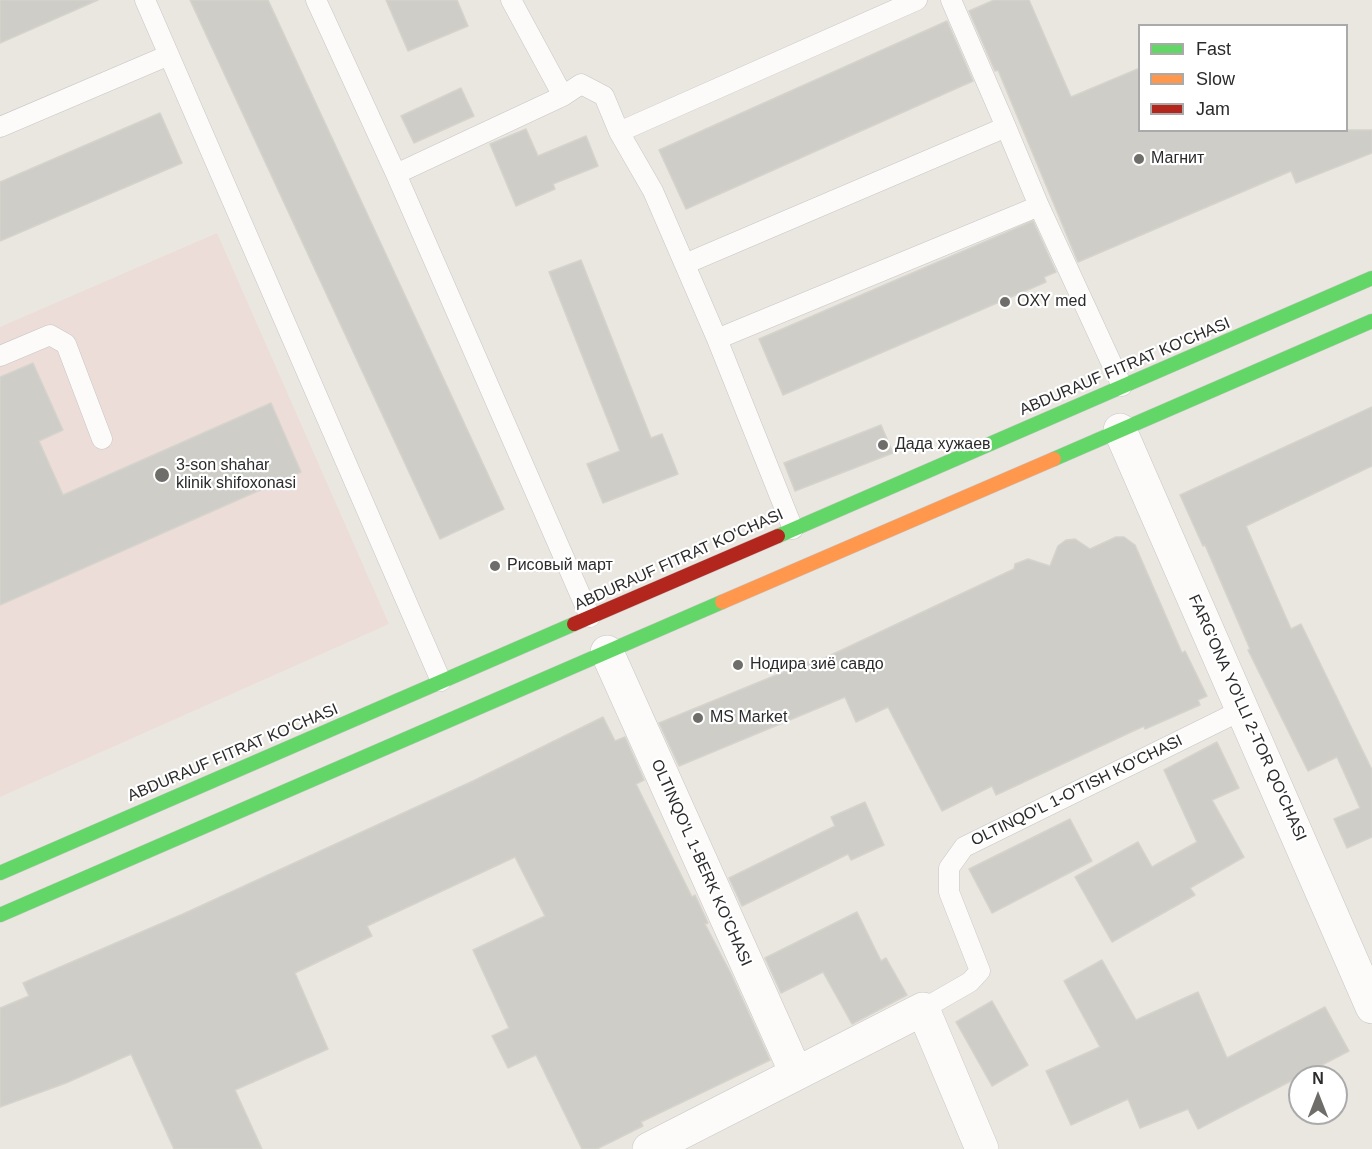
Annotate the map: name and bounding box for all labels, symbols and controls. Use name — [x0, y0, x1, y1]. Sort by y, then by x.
legend — [1138, 24, 1348, 132]
text: Fast — [1196, 39, 1231, 59]
text: Slow — [1196, 69, 1235, 89]
text: Jam — [1196, 99, 1230, 119]
place label: Магнит — [1151, 149, 1204, 169]
marker: Магнит — [1132, 152, 1146, 166]
place label: OXY med — [1017, 292, 1086, 312]
marker: OXY med — [998, 295, 1012, 309]
street label: ABDURAUF FITRAT KO'CHASI — [1017, 314, 1233, 420]
place label: Дада хужаев — [895, 435, 991, 455]
marker: Дада хужаев — [876, 438, 890, 452]
place label: 3-son shahar klinik shifoxonasi — [176, 456, 296, 494]
marker: 3-son shahar klinik shifoxonasi — [153, 466, 171, 484]
street label: ABDURAUF FITRAT KO'CHASI — [572, 505, 786, 615]
place label: Рисовый март — [507, 556, 613, 576]
marker: Рисовый март — [488, 559, 502, 573]
street label: FARG'ONA YO'LLI 2-TOR QO'CHASI — [1184, 592, 1310, 844]
place label: Нодира зиё савдо — [750, 655, 884, 675]
marker: Нодира зиё савдо — [731, 658, 745, 672]
street label: ABDURAUF FITRAT KO'CHASI — [125, 700, 341, 806]
place label: MS Market — [710, 708, 787, 728]
marker: MS Market — [691, 711, 705, 725]
street label: OLTINQO'L 1-O'TISH KO'CHASI — [968, 731, 1186, 851]
street label: OLTINQO'L 1-BERK KO'CHASI — [647, 757, 755, 969]
north arrow — [1288, 1065, 1348, 1125]
text: N — [1312, 1070, 1324, 1087]

